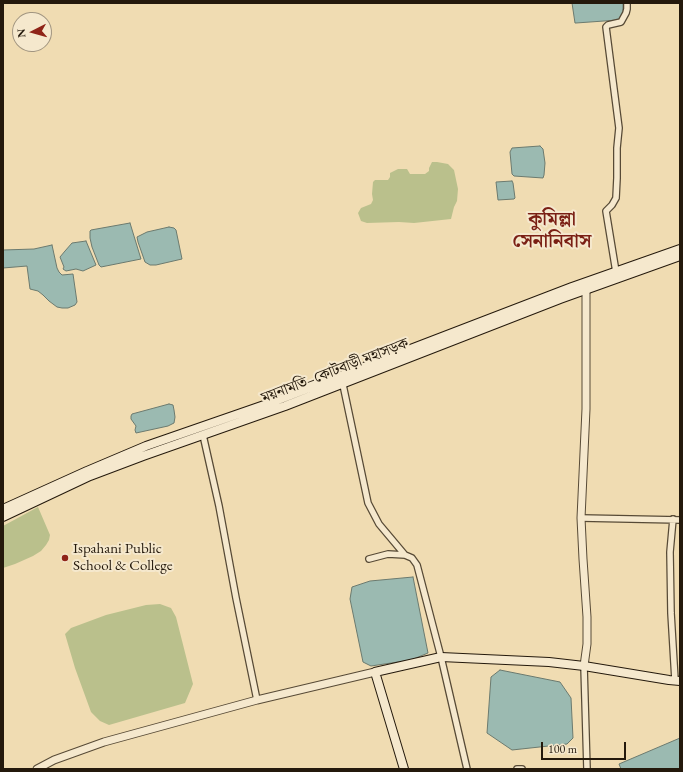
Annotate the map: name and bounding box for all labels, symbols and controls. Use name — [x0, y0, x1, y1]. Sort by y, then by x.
north arrow — [12, 12, 52, 52]
text: N — [14, 28, 28, 38]
district label: কুমিল্লা সেনানিবাস — [513, 209, 591, 253]
street label: ময়নামতি–কোটবাড়ী মহাসড়ক — [259, 335, 411, 407]
place label: Ispahani Public School & College — [73, 540, 173, 575]
marker: Ispahani Public School & College — [60, 553, 70, 563]
scale bar — [543, 734, 628, 760]
text: 100 m — [548, 741, 577, 757]

